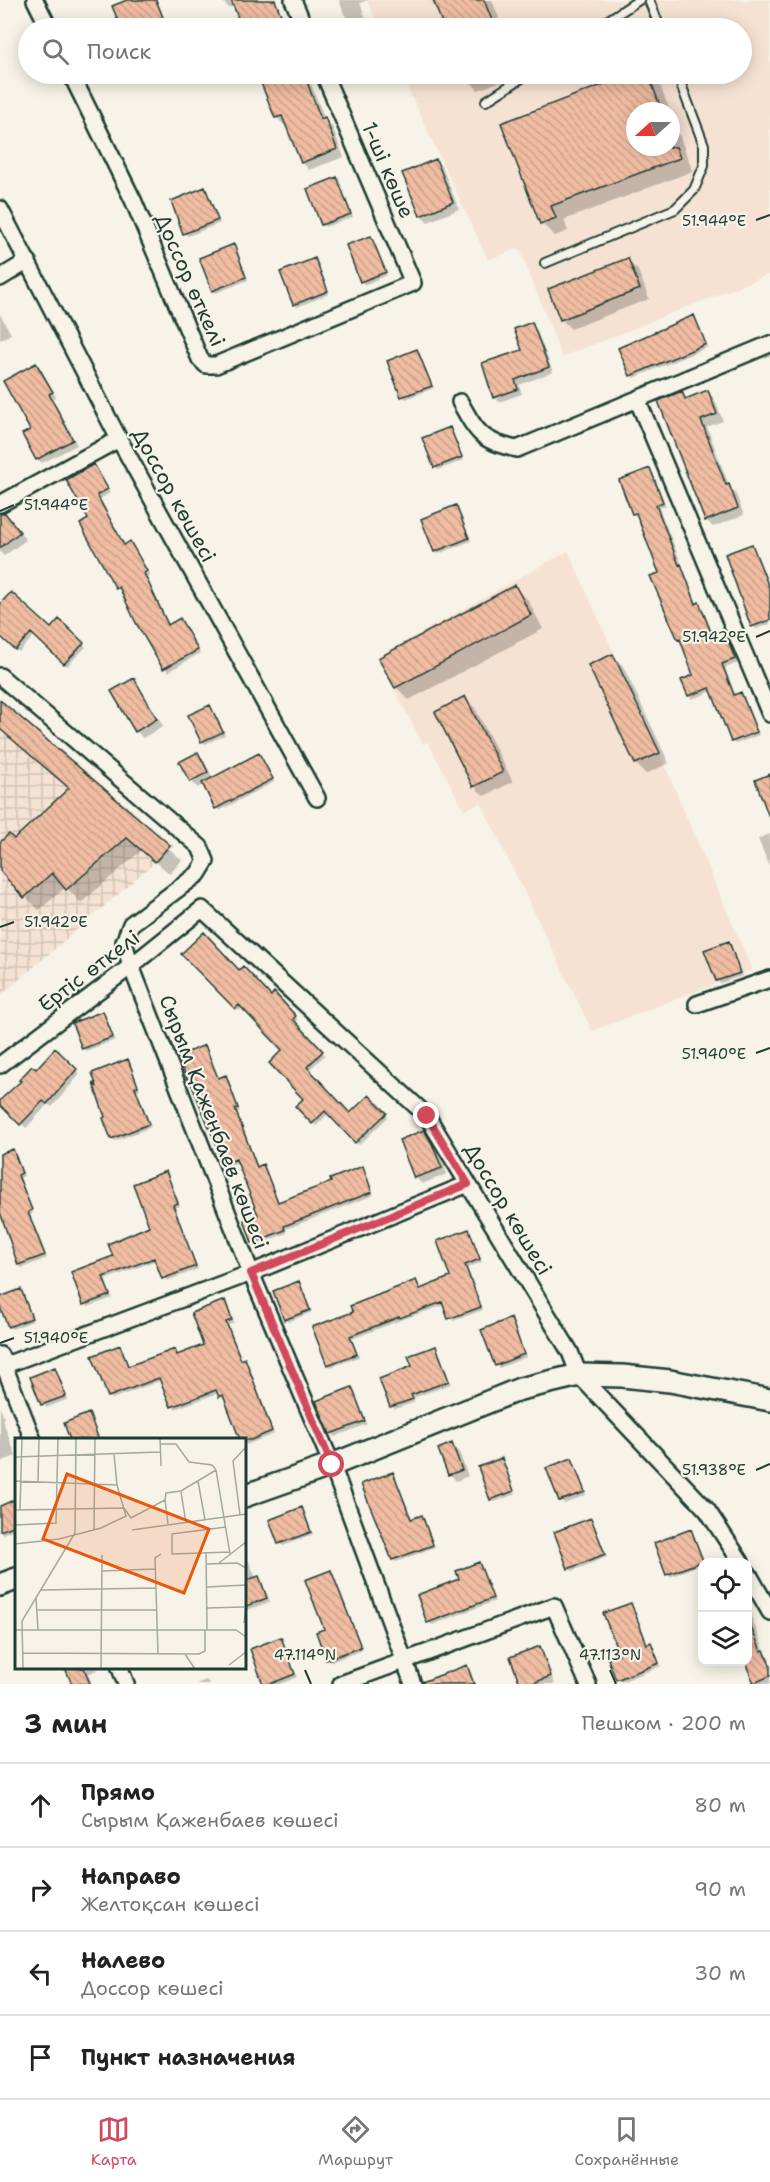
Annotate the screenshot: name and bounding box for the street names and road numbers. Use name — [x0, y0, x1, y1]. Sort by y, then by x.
street label: 1-ші көше — [355, 117, 421, 223]
street label: Доссор өткелі — [148, 209, 232, 351]
street label: Доссор көшесі — [125, 423, 223, 567]
street label: Ертіс өткелі — [32, 924, 146, 1018]
street label: Сырым Қаженбаев көшесі — [152, 991, 276, 1253]
street label: Доссор көшесі — [457, 1138, 559, 1280]

